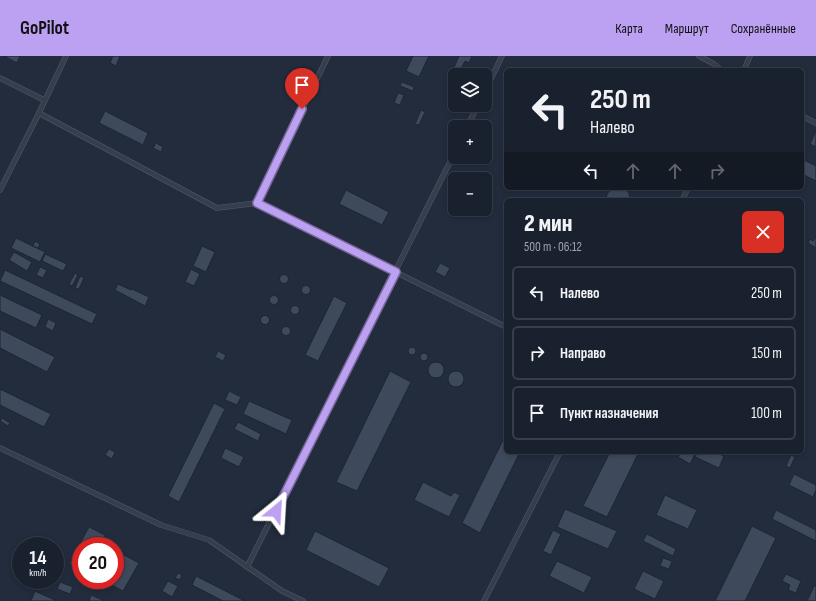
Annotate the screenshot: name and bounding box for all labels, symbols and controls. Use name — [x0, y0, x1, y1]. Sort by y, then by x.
text: GoPilot — [20, 17, 69, 40]
text: Карта — [615, 20, 643, 37]
text: Маршрут — [665, 20, 709, 37]
text: Сохранённые — [731, 20, 796, 37]
pin — [285, 68, 319, 109]
map controls — [448, 68, 492, 216]
button: layers — [448, 68, 492, 112]
icon: arrive — [291, 74, 313, 96]
text: 250 m — [590, 83, 651, 116]
icon: left — [524, 84, 576, 136]
text: Налево — [590, 117, 635, 138]
button: + — [448, 120, 492, 164]
icon: left — [580, 160, 602, 182]
icon: ahead — [622, 160, 644, 182]
icon: ahead — [664, 160, 686, 182]
icon: right — [706, 160, 728, 182]
button: − — [448, 172, 492, 216]
text: 2 мин — [524, 209, 573, 238]
button: close — [742, 211, 784, 253]
text: 500 m · 06:12 — [524, 239, 582, 255]
icon: left — [526, 282, 548, 304]
text: Налево — [560, 284, 600, 303]
text: 250 m — [751, 284, 782, 303]
icon: right — [526, 342, 548, 364]
text: Направо — [560, 344, 606, 363]
text: 150 m — [752, 344, 782, 363]
icon: arrive — [526, 402, 548, 424]
text: Пункт назначения — [560, 404, 658, 423]
text: 100 m — [751, 404, 782, 423]
position arrow — [255, 490, 297, 532]
speed limit sign: 20 — [72, 537, 124, 589]
text: 14 — [29, 546, 47, 570]
text: km/h — [29, 567, 47, 579]

